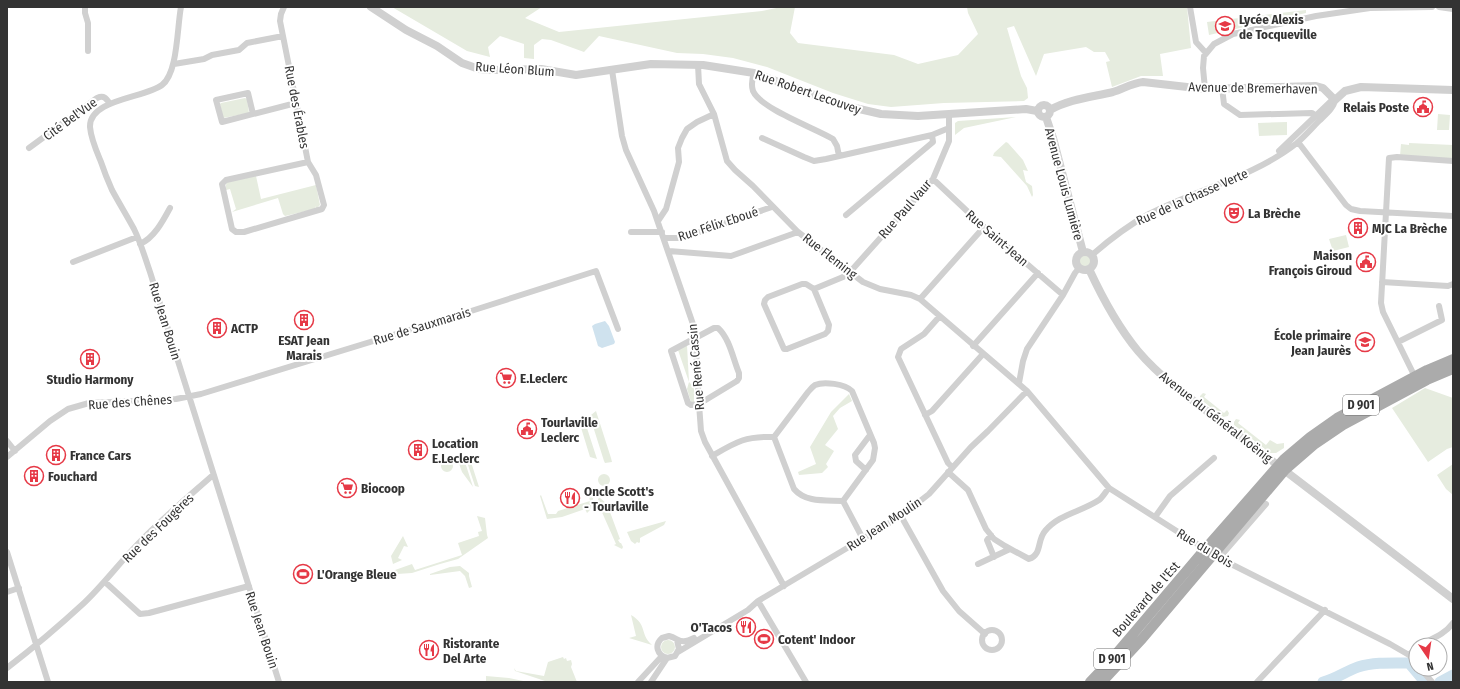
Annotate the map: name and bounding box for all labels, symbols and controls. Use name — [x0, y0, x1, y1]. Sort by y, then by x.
place label: Lycée Alexis de Tocqueville — [1239, 12, 1317, 42]
school or university icon: Lycée Alexis de Tocqueville — [1214, 15, 1236, 37]
street label: Rue Léon Blum — [475, 59, 555, 79]
street label: Rue des Érables — [282, 64, 312, 150]
street label: Rue Robert Lecouvey — [753, 67, 863, 117]
street label: Avenue de Bremerhaven — [1188, 79, 1318, 97]
street label: Cité Bel'Vue — [40, 95, 100, 143]
public building icon: Relais Poste — [1412, 96, 1434, 118]
place label: Relais Poste — [1343, 100, 1409, 115]
street label: Avenue Louis Lumière — [1042, 126, 1086, 242]
street label: Rue de la Chasse Verte — [1134, 166, 1250, 228]
street label: Rue Paul Vaur — [875, 176, 935, 241]
theatre icon: La Brèche — [1223, 202, 1245, 224]
street label: Rue Félix Eboué — [676, 204, 760, 244]
place label: La Brèche — [1248, 206, 1301, 221]
street label: Rue Saint-Jean — [963, 207, 1031, 269]
building icon: MJC La Brèche — [1347, 217, 1369, 239]
place label: MJC La Brèche — [1372, 221, 1447, 236]
street label: Rue Fleming — [800, 230, 861, 282]
place label: Maison François Giroud — [1269, 248, 1352, 279]
public building icon: Maison François Giroud — [1355, 251, 1377, 273]
street label: Rue Jean Bouin — [146, 280, 184, 362]
street label: Rue de Sauxmarais — [372, 304, 473, 348]
building icon: ESAT Jean Marais — [293, 309, 315, 331]
building icon: ACTP — [206, 317, 228, 339]
place label: ACTP — [230, 321, 258, 336]
street label: Rue René Cassin — [685, 323, 707, 411]
place label: École primaire Jean Jaurès — [1274, 327, 1351, 358]
school or university icon: École primaire Jean Jaurès — [1354, 331, 1376, 353]
place label: ESAT Jean Marais — [278, 333, 330, 363]
building icon: Studio Harmony — [79, 348, 101, 370]
supermarket icon: E.Leclerc — [495, 367, 517, 389]
street label: Avenue du Général Koënig — [1157, 368, 1276, 466]
place label: E.Leclerc — [520, 371, 568, 386]
place label: Studio Harmony — [47, 372, 134, 387]
street label: Rue des Chênes — [88, 392, 173, 412]
road number: D 901 — [1343, 395, 1379, 415]
place label: Tourlaville Leclerc — [541, 415, 598, 445]
public building icon: Tourlaville Leclerc — [516, 418, 538, 440]
place label: Location E.Leclerc — [432, 436, 480, 466]
building icon: Location E.Leclerc — [407, 439, 429, 461]
building icon: France Cars — [45, 444, 67, 466]
place label: France Cars — [70, 448, 131, 463]
building icon: Fouchard — [23, 465, 45, 487]
place label: Fouchard — [48, 469, 97, 484]
supermarket icon: Biocoop — [336, 477, 358, 499]
place label: Biocoop — [361, 481, 405, 496]
place label: Oncle Scott's - Tourlaville — [584, 484, 654, 514]
restaurant icon: Oncle Scott's - Tourlaville — [559, 487, 581, 509]
street label: Rue des Fougères — [119, 490, 197, 566]
street label: Rue Jean Moulin — [844, 494, 924, 554]
street label: Rue du Bois — [1174, 525, 1236, 571]
street label: Boulevard de l'Est — [1109, 558, 1183, 640]
sports icon: L'Orange Bleue — [292, 563, 314, 585]
place label: L'Orange Bleue — [317, 567, 397, 582]
street label: Rue Jean Bouin — [242, 589, 282, 671]
restaurant icon: O'Tacos — [735, 616, 757, 638]
place label: O'Tacos — [691, 620, 732, 635]
sports icon: Cotent' Indoor — [753, 628, 775, 650]
place label: Cotent' Indoor — [778, 632, 856, 647]
place label: Ristorante Del Arte — [443, 636, 500, 666]
north arrow — [1408, 637, 1448, 677]
restaurant icon: Ristorante Del Arte — [418, 639, 440, 661]
road number: D 901 — [1094, 649, 1130, 669]
text: N — [1425, 659, 1435, 673]

